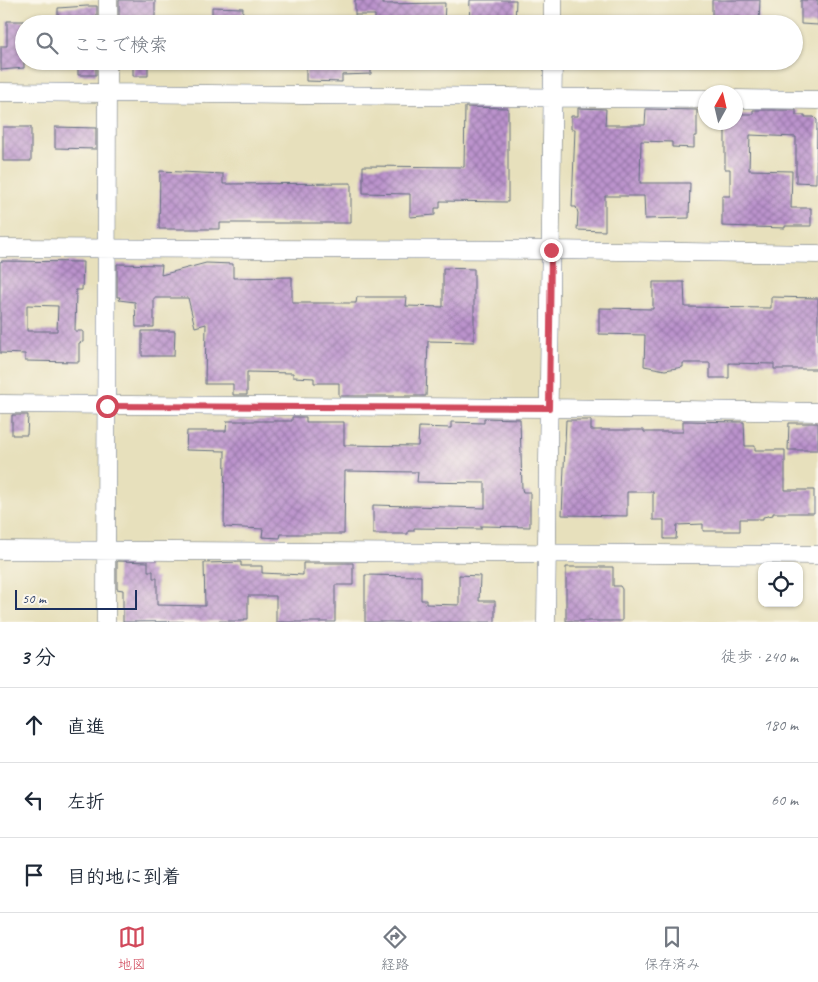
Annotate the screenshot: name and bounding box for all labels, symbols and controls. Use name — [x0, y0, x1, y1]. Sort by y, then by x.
search box — [15, 15, 803, 70]
icon: search — [33, 29, 61, 57]
text: ここで検索 — [73, 33, 168, 57]
north arrow — [698, 85, 743, 130]
route end — [540, 239, 563, 262]
route start — [96, 395, 119, 418]
map controls — [758, 562, 803, 607]
button: locate — [758, 562, 803, 607]
scale bar — [15, 587, 138, 610]
text: 50 m — [22, 590, 46, 607]
text: 3 分 — [20, 644, 56, 670]
text: 徒歩 · 240 m — [721, 647, 798, 667]
icon: ahead — [20, 711, 48, 739]
text: 直進 — [67, 715, 105, 739]
text: 180 m — [764, 715, 798, 735]
icon: left — [20, 786, 48, 814]
text: 左折 — [67, 790, 105, 814]
text: 60 m — [771, 790, 798, 810]
icon: arrive — [20, 861, 48, 889]
text: 目的地に到着 — [67, 865, 181, 889]
tab: 地図 — [118, 923, 146, 973]
tab: 経路 — [381, 923, 409, 973]
tab: 保存済み — [644, 923, 700, 973]

